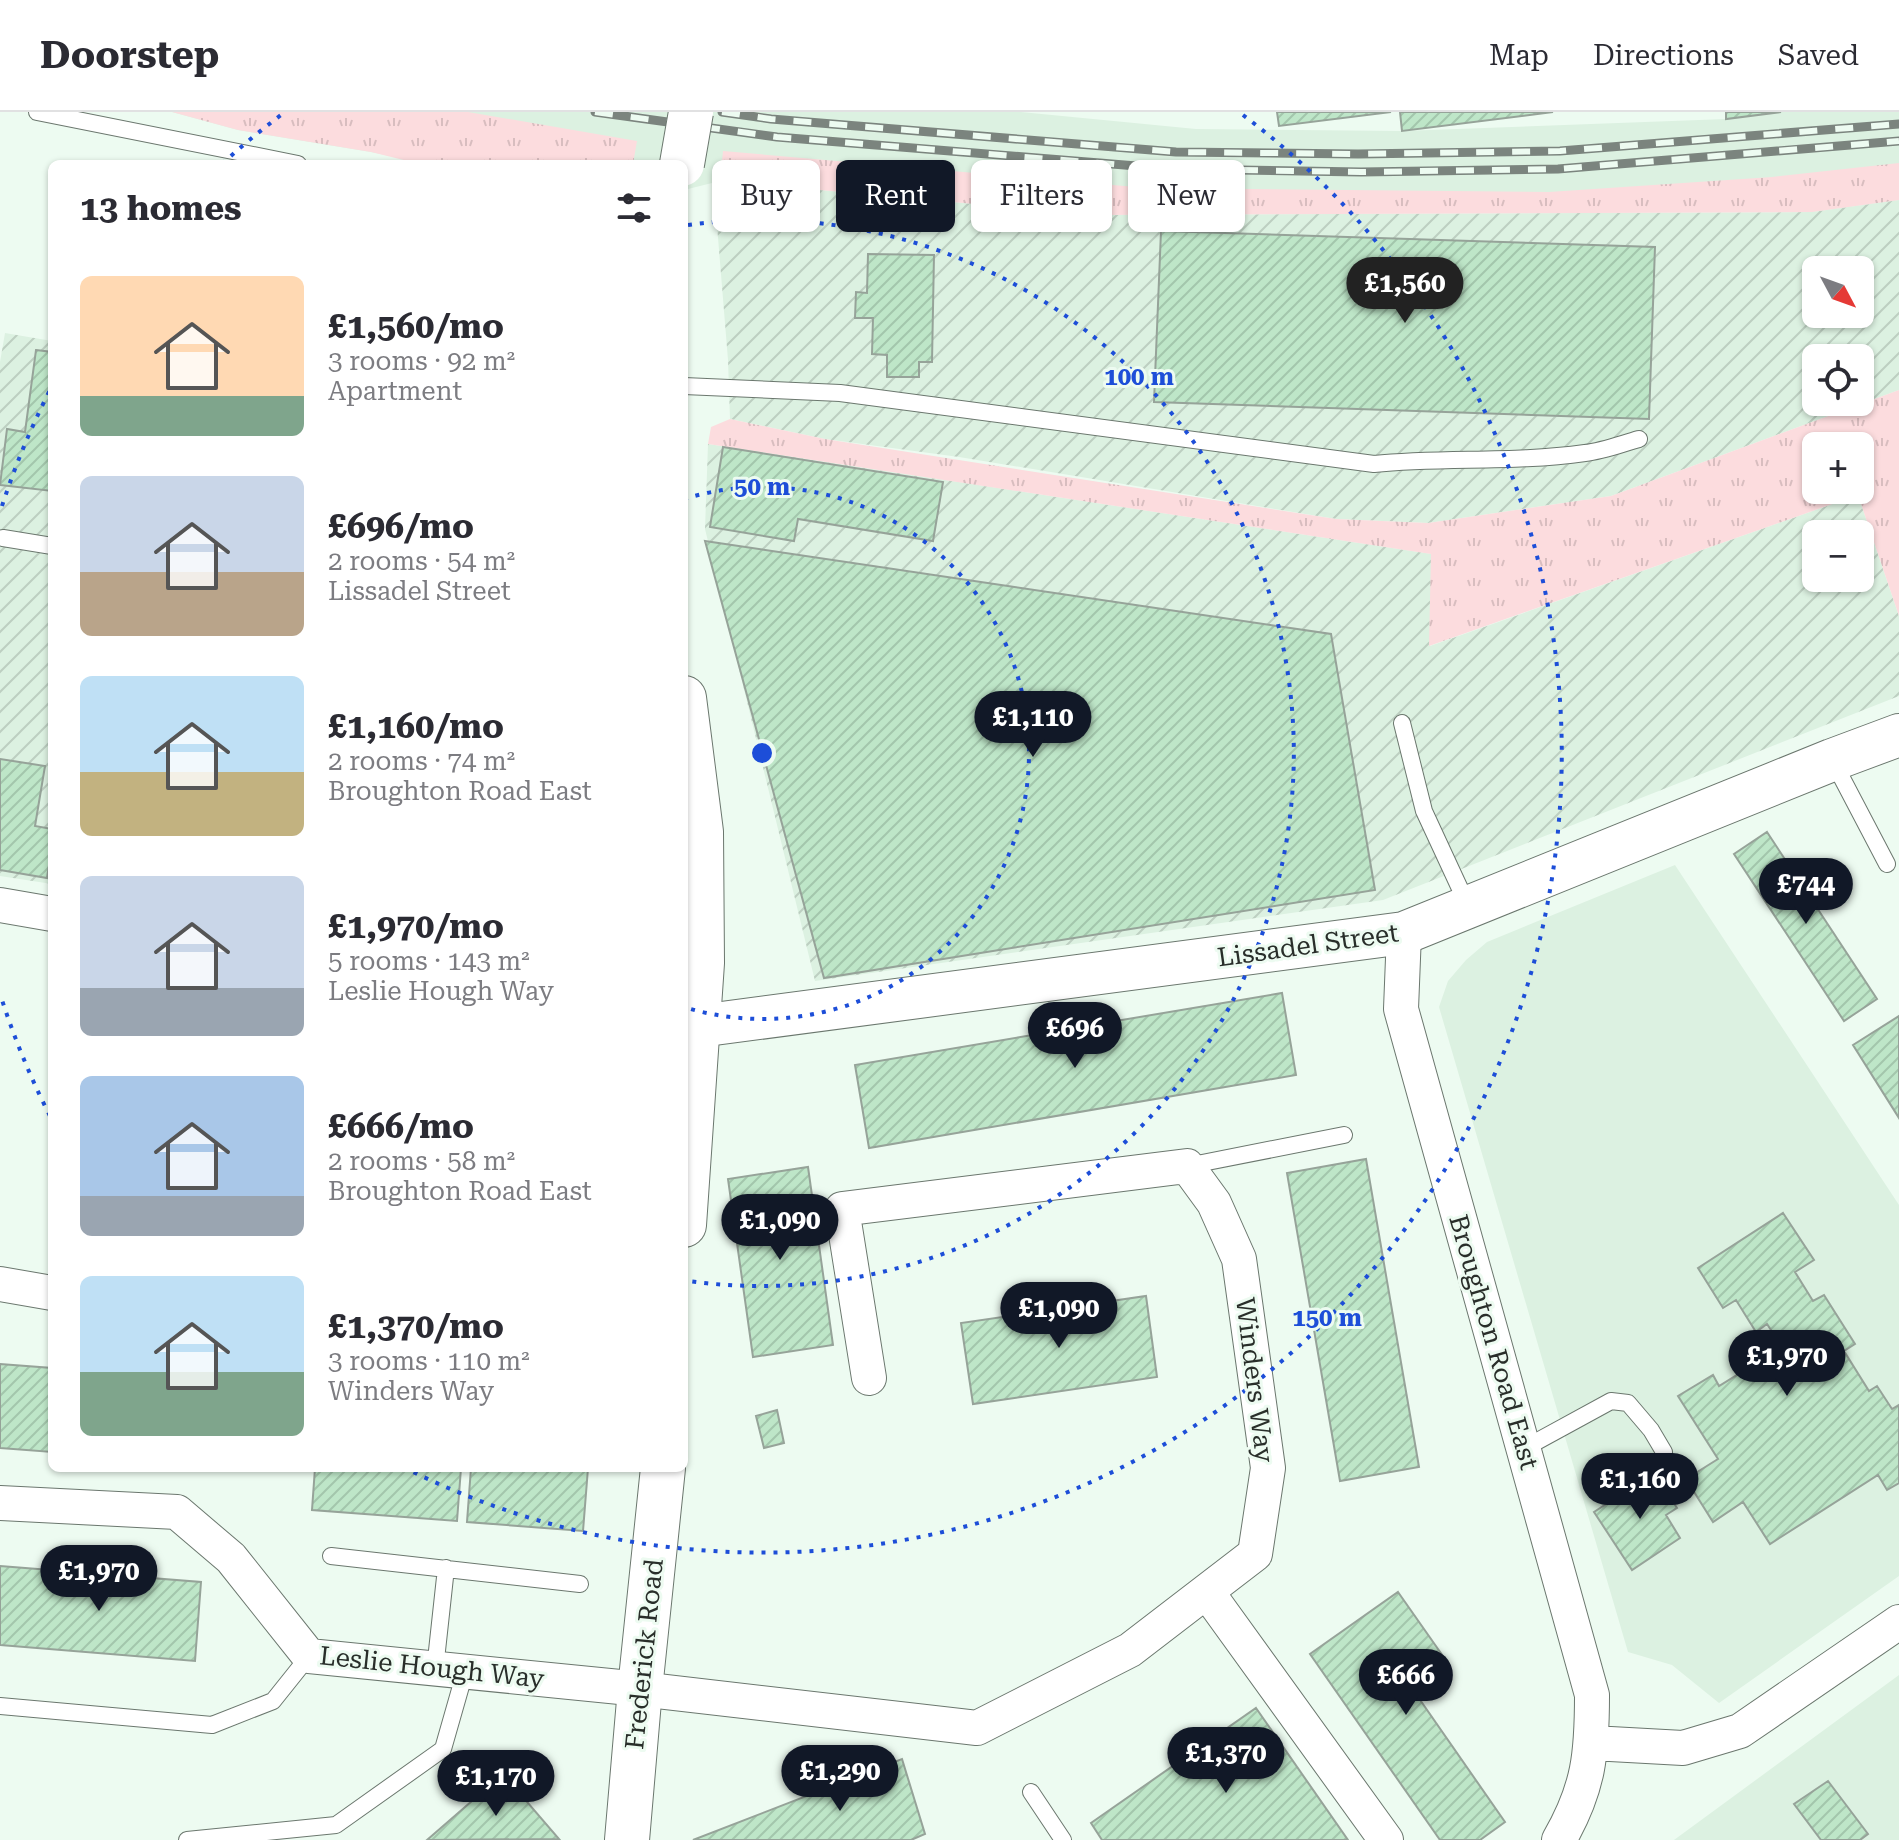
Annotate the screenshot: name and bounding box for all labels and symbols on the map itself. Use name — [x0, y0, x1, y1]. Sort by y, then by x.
north arrow — [1802, 256, 1874, 328]
pin: £1,560 — [1340, 257, 1470, 325]
text: 100 m — [1104, 363, 1174, 391]
text: 50 m — [734, 473, 790, 501]
pin: £1,110 — [968, 691, 1098, 759]
centre of rings — [748, 739, 776, 767]
pin: £744 — [1759, 858, 1853, 926]
street label: Lissadel Street — [1215, 917, 1401, 973]
pin: £696 — [1028, 1002, 1122, 1070]
pin: £1,090 — [715, 1194, 845, 1262]
street label: Broughton Road East — [1443, 1211, 1545, 1473]
pin: £1,090 — [994, 1282, 1124, 1350]
street label: Winders Way — [1230, 1296, 1280, 1465]
text: 150 m — [1292, 1304, 1362, 1332]
pin: £1,970 — [1722, 1330, 1852, 1398]
pin: £1,160 — [1575, 1453, 1705, 1521]
pin: £1,970 — [34, 1545, 164, 1613]
street label: Frederick Road — [619, 1557, 669, 1751]
street label: Leslie Hough Way — [318, 1640, 547, 1694]
pin: £666 — [1359, 1649, 1453, 1717]
pin: £1,370 — [1161, 1727, 1291, 1795]
pin: £1,290 — [775, 1745, 905, 1813]
pin: £1,170 — [431, 1750, 561, 1818]

